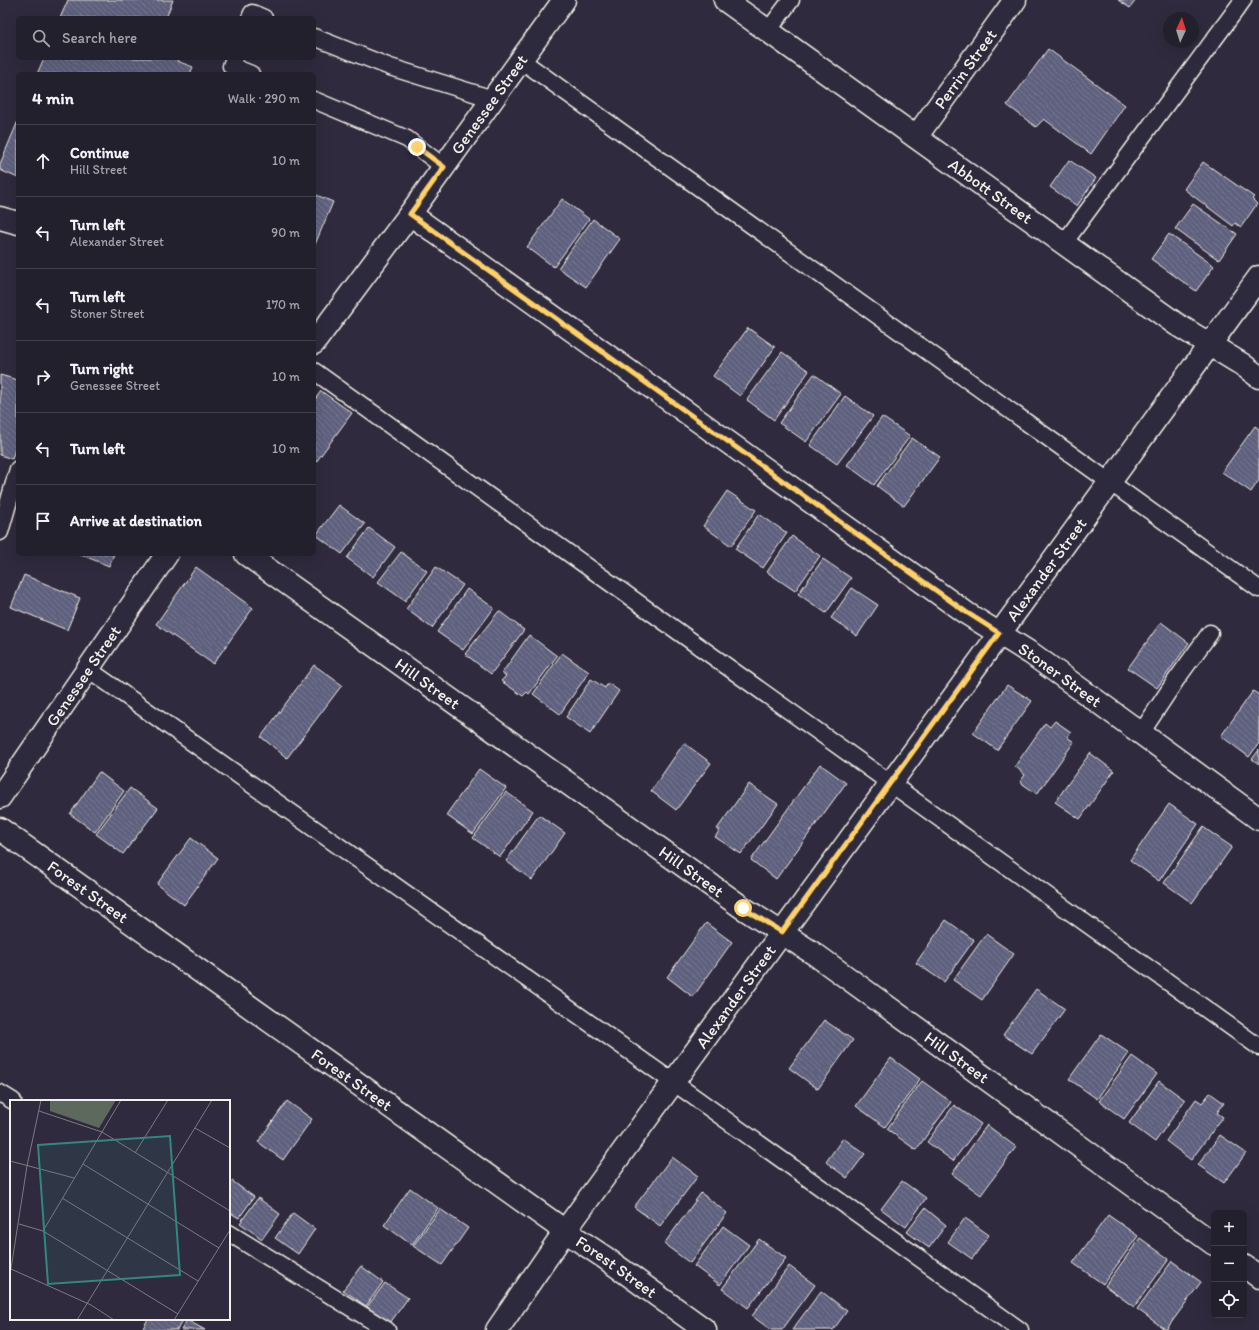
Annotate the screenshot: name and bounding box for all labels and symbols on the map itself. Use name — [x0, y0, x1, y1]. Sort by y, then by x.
north arrow — [1163, 12, 1199, 48]
street label: Perrin Street — [930, 25, 1001, 113]
street label: Genessee Street — [446, 51, 532, 158]
route end — [408, 138, 426, 156]
street label: Abbott Street — [945, 154, 1037, 228]
street label: Alexander Street — [1002, 513, 1091, 625]
street label: Genessee Street — [42, 622, 125, 730]
street label: Stoner Street — [1015, 638, 1106, 711]
street label: Hill Street — [391, 654, 464, 714]
street label: Hill Street — [655, 841, 728, 902]
street label: Forest Street — [44, 856, 132, 927]
route start — [734, 899, 752, 917]
street label: Alexander Street — [691, 940, 780, 1052]
street label: Hill Street — [921, 1027, 993, 1088]
street label: Forest Street — [308, 1044, 396, 1115]
inset map — [10, 1100, 230, 1320]
street label: Forest Street — [572, 1231, 661, 1302]

